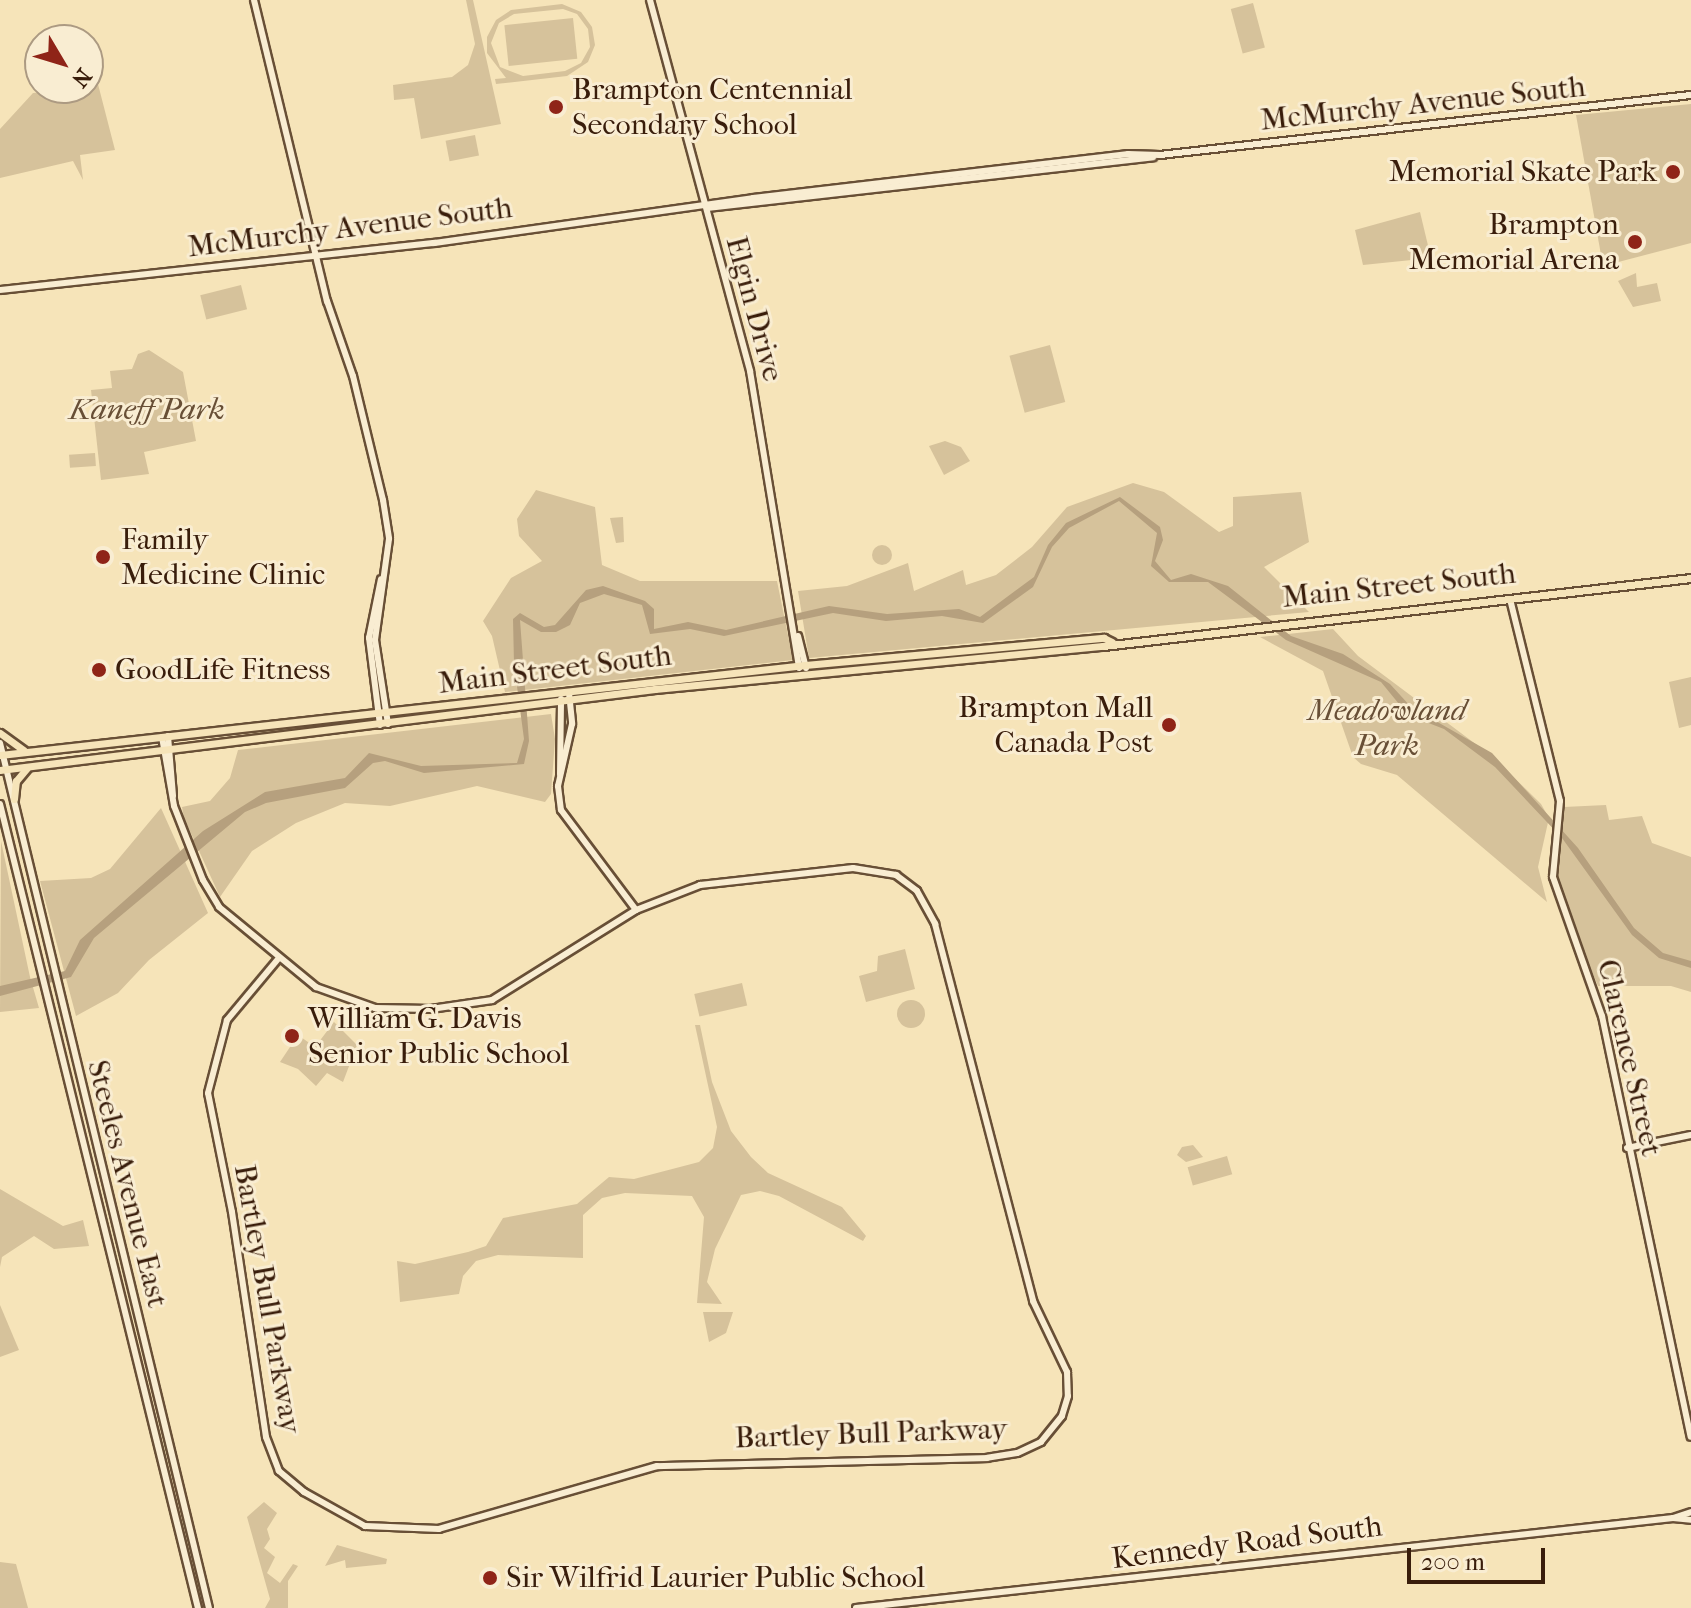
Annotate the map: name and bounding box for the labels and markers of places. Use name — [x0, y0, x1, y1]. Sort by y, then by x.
place label: Brampton Centennial Secondary School — [572, 72, 853, 142]
marker: Brampton Centennial Secondary School — [547, 98, 565, 116]
place label: Memorial Skate Park — [1389, 154, 1657, 190]
marker: Memorial Skate Park — [1664, 163, 1682, 181]
place label: Brampton Memorial Arena — [1409, 207, 1619, 278]
marker: Brampton Memorial Arena — [1626, 233, 1644, 251]
place label: Family Medicine Clinic — [121, 522, 325, 592]
marker: Family Medicine Clinic — [92, 546, 114, 568]
place label: GoodLife Fitness — [115, 652, 330, 688]
marker: GoodLife Fitness — [90, 661, 108, 679]
place label: Brampton Mall Canada P0st — [958, 690, 1153, 760]
marker: Brampton Mall Canada P0st — [1160, 716, 1178, 734]
place label: William G. Davis Senior Public School — [308, 1001, 569, 1072]
marker: William G. Davis Senior Public School — [283, 1027, 301, 1045]
place label: Sir Wilfrid Laurier Public School — [506, 1560, 925, 1596]
marker: Sir Wilfrid Laurier Public School — [481, 1569, 499, 1587]

